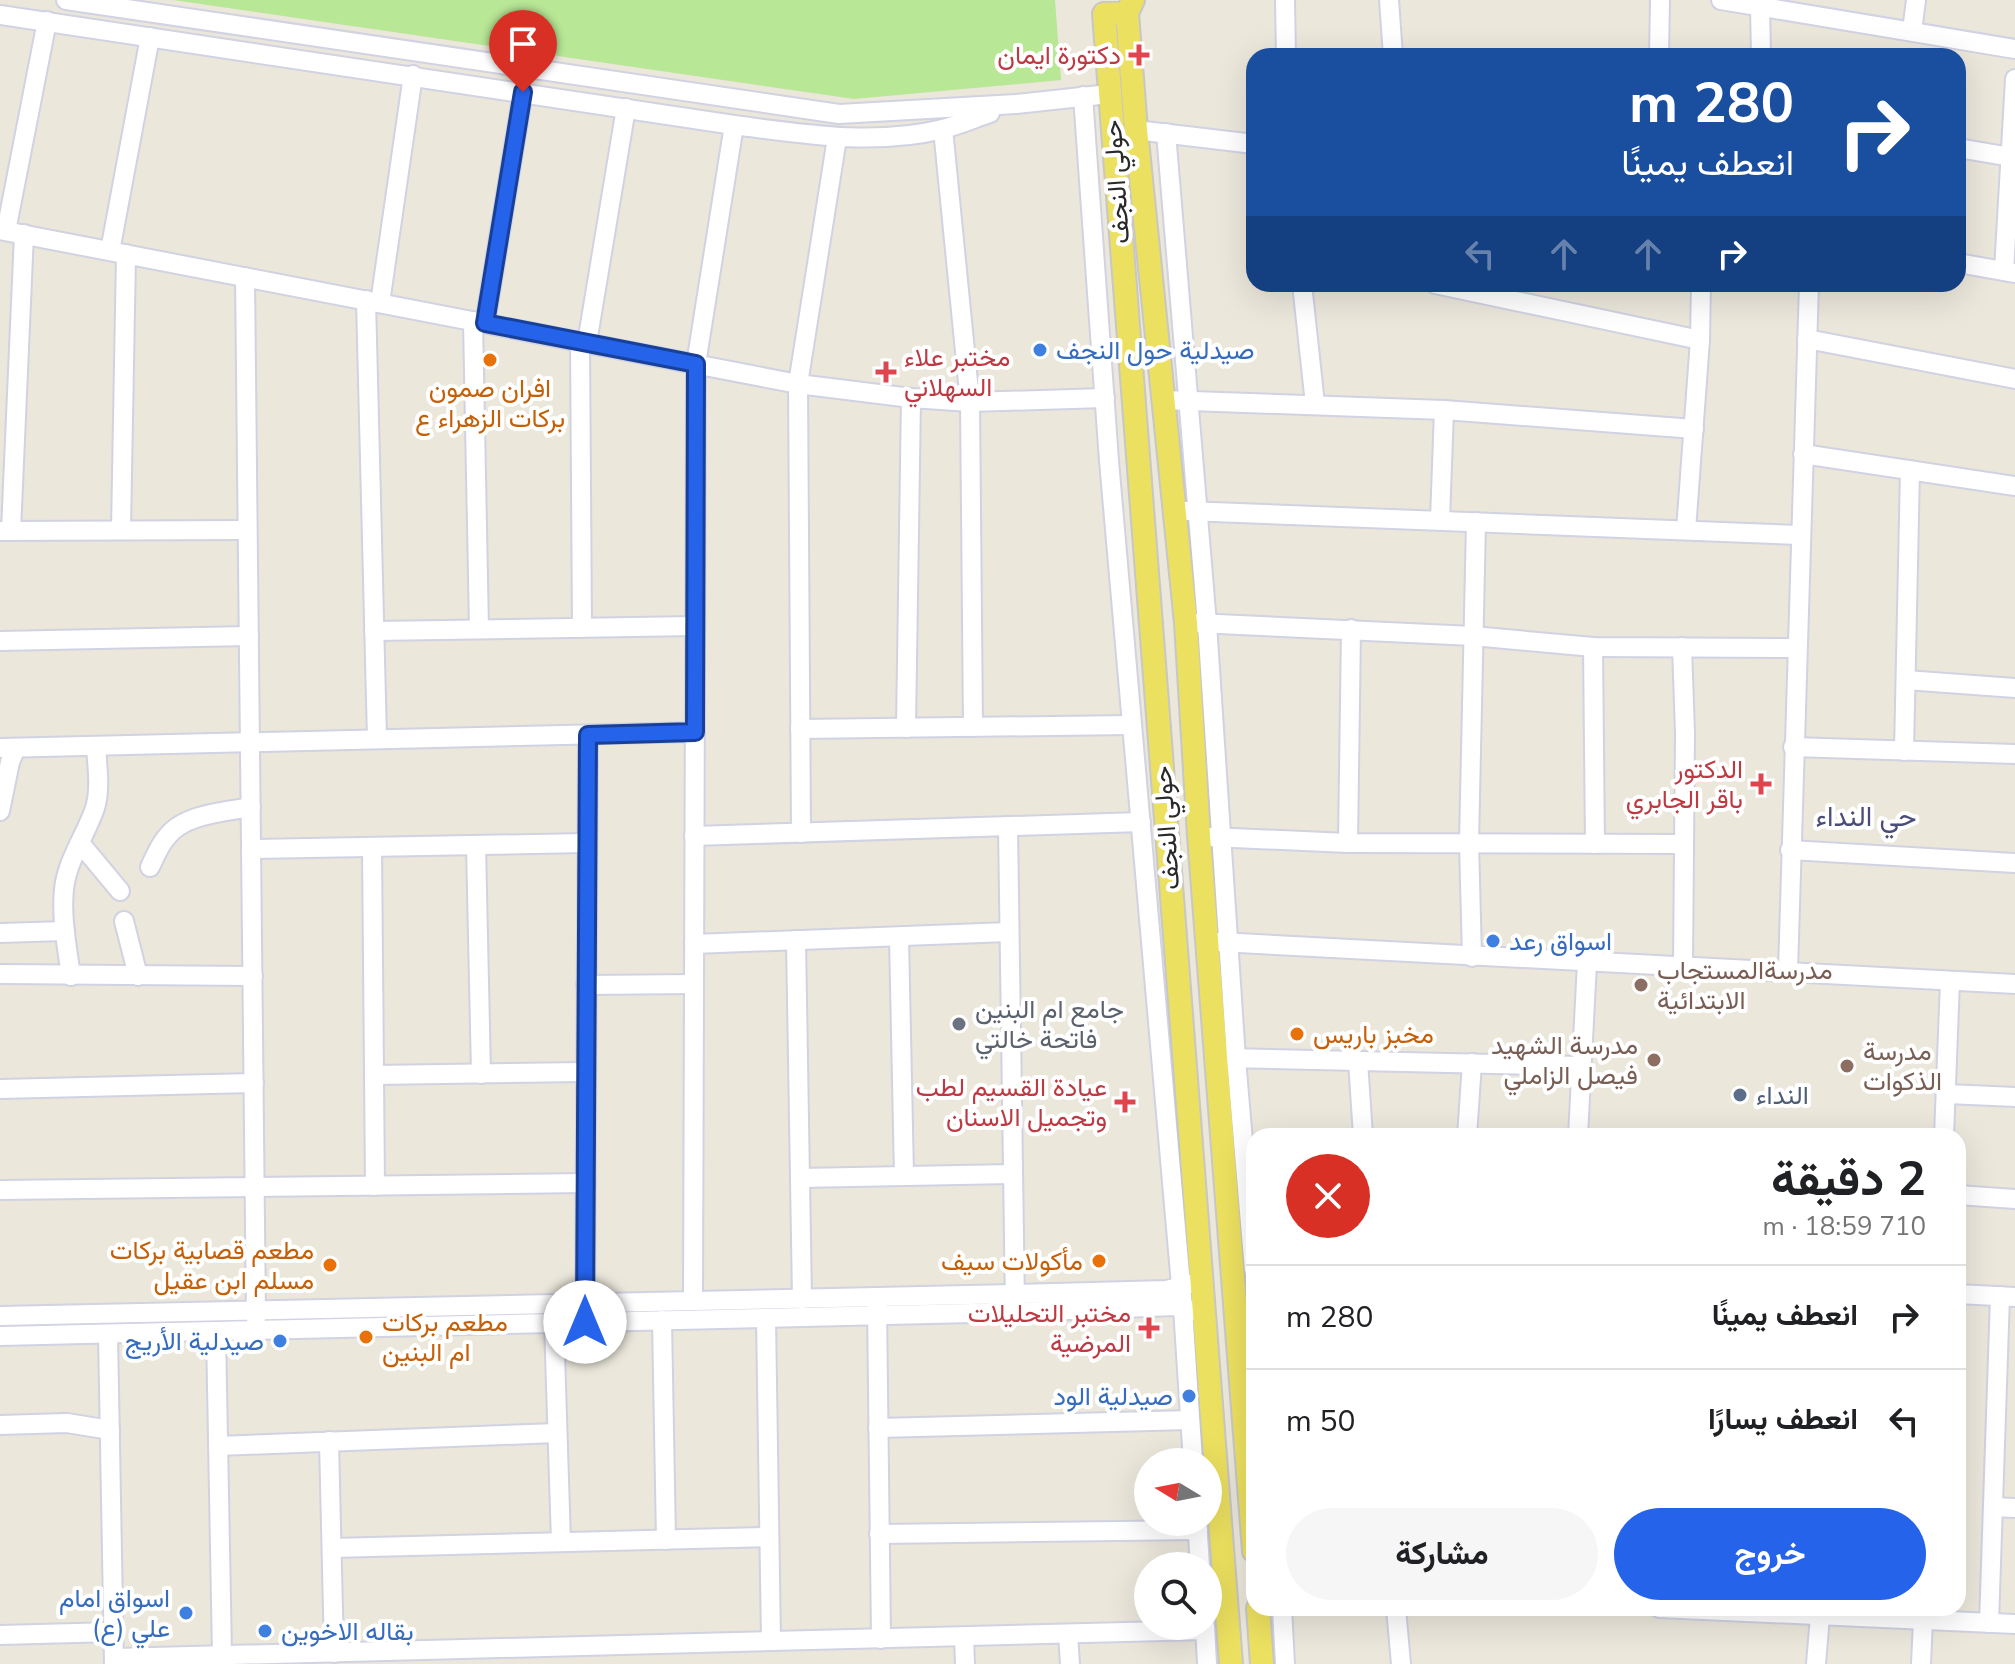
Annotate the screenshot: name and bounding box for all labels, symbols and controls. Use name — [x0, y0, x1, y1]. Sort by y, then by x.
pin — [489, 10, 557, 92]
icon: arrive — [501, 22, 545, 66]
place label: دكتورة ايمان — [997, 38, 1121, 73]
marker: دكتورة ايمان — [1128, 44, 1150, 66]
text: 280 m — [1629, 65, 1794, 142]
icon: right — [1822, 80, 1926, 184]
street label: حولي النجف — [1095, 119, 1141, 245]
text: انعطف يمينًا — [1621, 139, 1794, 188]
icon: left — [1458, 232, 1502, 276]
icon: ahead — [1542, 232, 1586, 276]
icon: ahead — [1626, 232, 1670, 276]
icon: right — [1710, 232, 1754, 276]
place label: صيدلية حول النجف — [1056, 333, 1255, 368]
place label: مختبر علاء السهلاني — [904, 340, 1010, 408]
marker: صيدلية حول النجف — [1031, 341, 1049, 359]
marker: افران صمون بركات الزهراء ع — [481, 351, 499, 369]
marker: مختبر علاء السهلاني — [875, 361, 897, 383]
place label: افران صمون بركات الزهراء ع — [415, 371, 565, 436]
place label: الدكتور باقر الجابري — [1626, 752, 1743, 820]
street label: حولي النجف — [1145, 765, 1191, 891]
marker: الدكتور باقر الجابري — [1750, 773, 1772, 795]
district label: حي النداء — [1816, 798, 1916, 839]
place label: اسواق رعد — [1509, 924, 1612, 959]
marker: اسواق رعد — [1484, 932, 1502, 950]
place label: مدرسةالمستجاب الابتدائية — [1657, 953, 1833, 1018]
marker: مدرسةالمستجاب الابتدائية — [1632, 976, 1650, 994]
place label: جامع ام البنين فاتحة خالتي — [975, 992, 1124, 1060]
marker: جامع ام البنين فاتحة خالتي — [950, 1015, 968, 1033]
place label: مخبز باريس — [1313, 1017, 1434, 1052]
marker: مخبز باريس — [1288, 1025, 1306, 1043]
place label: مدرسة الشهيد فيصل الزاملي — [1491, 1028, 1638, 1096]
place label: مدرسة الذكوات — [1863, 1034, 1942, 1099]
marker: مدرسة الشهيد فيصل الزاملي — [1645, 1051, 1663, 1069]
marker: مدرسة الذكوات — [1838, 1057, 1856, 1075]
place label: عيادة القسيم لطب وتجميل الاسنان — [916, 1070, 1107, 1135]
place label: النداء — [1756, 1078, 1809, 1113]
marker: النداء — [1731, 1086, 1749, 1104]
marker: عيادة القسيم لطب وتجميل الاسنان — [1114, 1091, 1136, 1113]
text: 2 دقيقة — [1771, 1146, 1926, 1212]
button: close — [1286, 1154, 1370, 1238]
text: 710 m · 18:59 — [1763, 1209, 1926, 1244]
place label: مطعم قصابية بركات مسلم ابن عقيل — [110, 1233, 314, 1298]
place label: مأكولات سيف — [941, 1244, 1083, 1279]
marker: مأكولات سيف — [1090, 1252, 1108, 1270]
marker: مطعم قصابية بركات مسلم ابن عقيل — [321, 1256, 339, 1274]
position arrow — [543, 1280, 627, 1364]
text: انعطف يمينًا — [1712, 1295, 1858, 1336]
icon: right — [1882, 1295, 1926, 1339]
place label: مختبر التحليلات المرضية — [968, 1296, 1131, 1361]
text: 280 m — [1286, 1297, 1373, 1338]
place label: مطعم بركات ام البنين — [382, 1305, 508, 1370]
marker: مختبر التحليلات المرضية — [1138, 1317, 1160, 1339]
place label: صيدلية الأريج — [125, 1324, 264, 1359]
marker: مطعم بركات ام البنين — [357, 1328, 375, 1346]
marker: صيدلية الأريج — [271, 1332, 289, 1350]
place label: صيدلية الود — [1053, 1379, 1173, 1414]
marker: صيدلية الود — [1180, 1387, 1198, 1405]
text: انعطف يسارًا — [1708, 1399, 1858, 1440]
icon: left — [1882, 1399, 1926, 1443]
text: 50 m — [1286, 1401, 1355, 1442]
north arrow — [1134, 1448, 1222, 1536]
map controls — [1134, 1448, 1222, 1640]
button: مشاركة — [1286, 1508, 1598, 1600]
button: خروج — [1614, 1508, 1926, 1600]
button: search — [1134, 1552, 1222, 1640]
place label: اسواق امام علي (ع) — [59, 1581, 170, 1649]
marker: اسواق امام علي (ع) — [177, 1604, 195, 1622]
place label: بقاله الاخوين — [281, 1614, 414, 1649]
marker: بقاله الاخوين — [256, 1622, 274, 1640]

